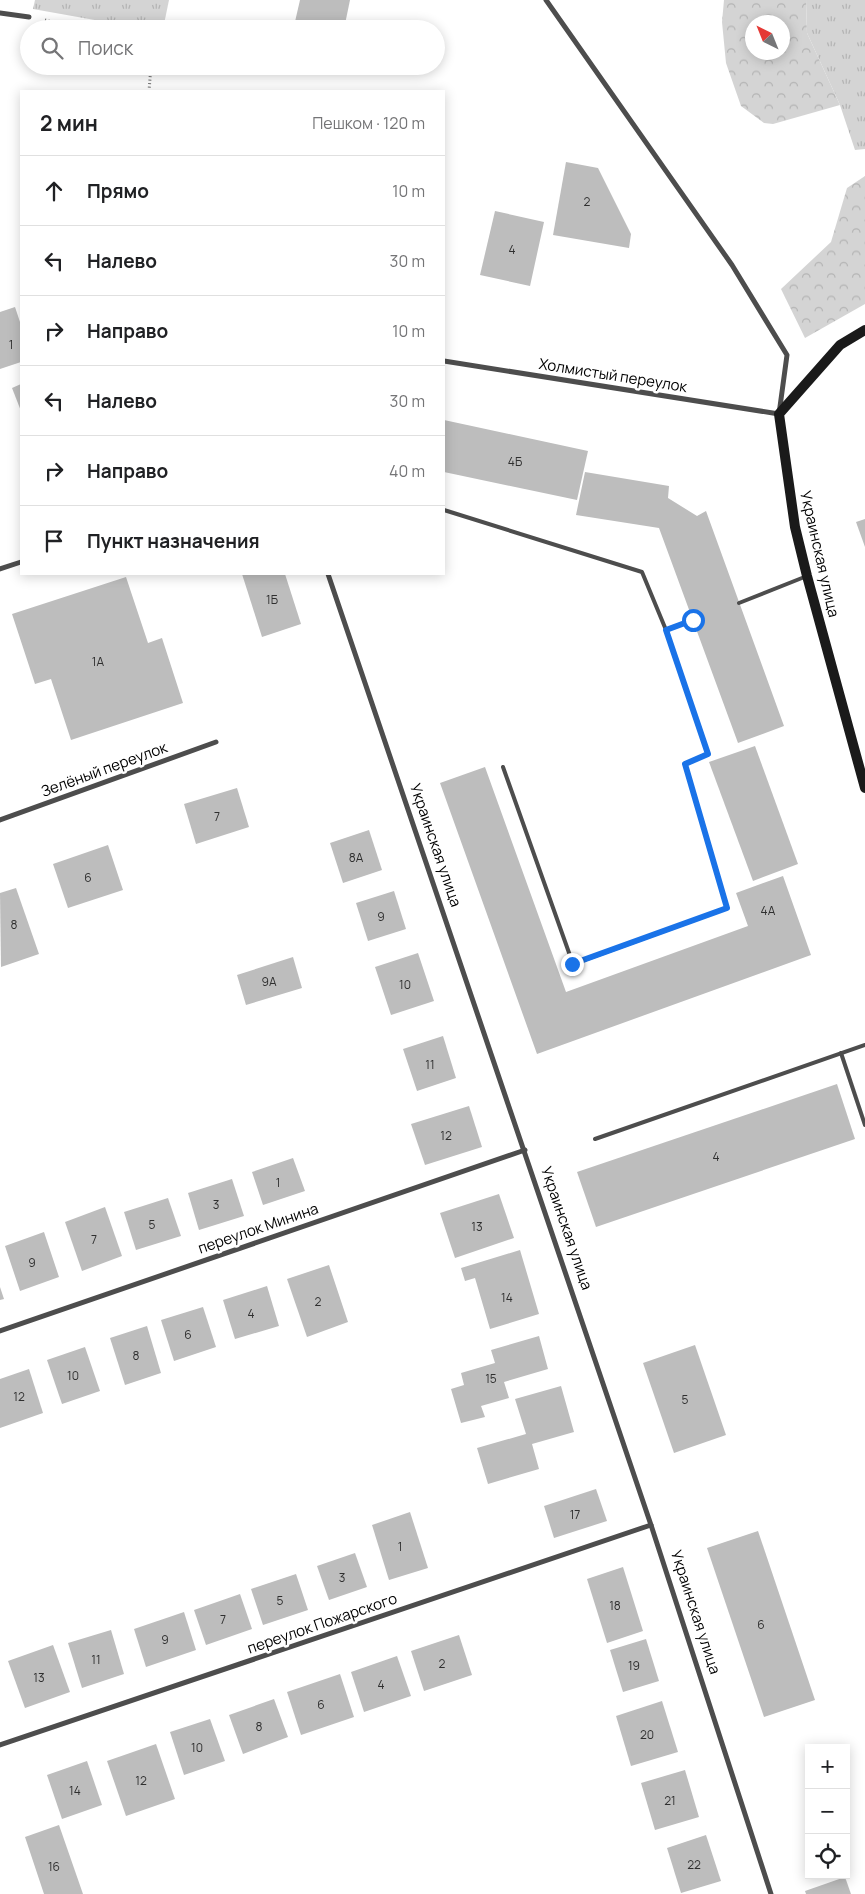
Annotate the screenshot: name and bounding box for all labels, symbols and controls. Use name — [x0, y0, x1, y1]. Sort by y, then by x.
north arrow — [745, 15, 790, 60]
search box — [20, 20, 445, 75]
icon: search — [38, 34, 66, 62]
text: Поиск — [78, 35, 133, 61]
text: 2 мин — [40, 109, 98, 137]
text: Пешком · 120 m — [312, 112, 425, 134]
icon: ahead — [40, 177, 68, 205]
text: Прямо — [87, 178, 149, 204]
text: 10 m — [392, 180, 425, 202]
house number: 2 — [584, 193, 591, 210]
house number: 4 — [508, 241, 516, 258]
icon: left — [40, 247, 68, 275]
text: Налево — [87, 248, 157, 274]
text: 30 m — [390, 250, 425, 272]
icon: right — [40, 317, 68, 345]
text: Направо — [87, 318, 168, 344]
text: 10 m — [392, 320, 425, 342]
house number: 1 — [9, 336, 13, 353]
street label: Холмистый переулок — [537, 353, 689, 397]
icon: left — [40, 387, 68, 415]
text: Налево — [87, 388, 157, 414]
text: 30 m — [390, 390, 425, 412]
house number: 4Б — [508, 453, 522, 470]
icon: right — [40, 457, 68, 485]
text: Направо — [87, 458, 168, 484]
text: 40 m — [389, 460, 425, 482]
street label: Украинская улица — [795, 489, 845, 619]
icon: arrive — [40, 527, 68, 555]
text: Пункт назначения — [87, 528, 260, 554]
house number: 1Б — [266, 591, 278, 608]
route start — [682, 609, 705, 632]
house number: 1А — [92, 653, 105, 670]
street label: Зелёный переулок — [38, 736, 171, 802]
street label: Украинская улица — [405, 781, 467, 909]
house number: 7 — [214, 808, 220, 825]
house number: 8А — [349, 849, 364, 866]
house number: 6 — [84, 869, 92, 886]
house number: 4А — [761, 902, 776, 919]
house number: 9 — [377, 908, 385, 925]
house number: 8 — [11, 916, 18, 933]
route end — [561, 953, 584, 976]
house number: 9А — [261, 973, 277, 990]
house number: 10 — [399, 976, 411, 993]
house number: 11 — [425, 1056, 435, 1073]
house number: 12 — [440, 1127, 452, 1144]
house number: 4 — [712, 1148, 720, 1165]
street label: Украинская улица — [536, 1164, 598, 1292]
house number: 1 — [276, 1174, 280, 1191]
house number: 3 — [213, 1196, 219, 1213]
street label: переулок Минина — [195, 1198, 321, 1258]
house number: 5 — [149, 1216, 156, 1233]
house number: 13 — [471, 1218, 483, 1235]
house number: 7 — [91, 1231, 97, 1248]
house number: 9 — [28, 1254, 36, 1271]
house number: 14 — [501, 1289, 513, 1306]
house number: 2 — [315, 1293, 322, 1310]
house number: 4 — [247, 1305, 255, 1322]
house number: 6 — [184, 1326, 192, 1343]
house number: 8 — [133, 1347, 140, 1364]
house number: 10 — [67, 1367, 79, 1384]
house number: 15 — [485, 1370, 497, 1387]
house number: 12 — [13, 1388, 25, 1405]
house number: 5 — [682, 1391, 689, 1408]
house number: 17 — [570, 1506, 580, 1523]
house number: 1 — [398, 1538, 402, 1555]
street label: Украинская улица — [666, 1547, 726, 1677]
house number: 3 — [339, 1569, 345, 1586]
street label: переулок Пожарского — [244, 1587, 400, 1658]
house number: 5 — [277, 1592, 284, 1609]
house number: 18 — [609, 1597, 621, 1614]
house number: 7 — [220, 1611, 226, 1628]
house number: 6 — [757, 1616, 765, 1633]
house number: 9 — [161, 1631, 169, 1648]
house number: 11 — [91, 1651, 101, 1668]
house number: 2 — [439, 1655, 446, 1672]
house number: 19 — [628, 1657, 640, 1674]
house number: 13 — [33, 1669, 45, 1686]
house number: 4 — [377, 1676, 385, 1693]
house number: 6 — [317, 1696, 325, 1713]
house number: 8 — [256, 1718, 263, 1735]
house number: 20 — [640, 1726, 654, 1743]
house number: 10 — [191, 1739, 203, 1756]
map controls — [805, 1744, 850, 1879]
button: + — [805, 1744, 850, 1789]
house number: 12 — [135, 1772, 147, 1789]
house number: 14 — [69, 1782, 81, 1799]
button: − — [805, 1789, 850, 1834]
house number: 21 — [664, 1792, 676, 1809]
button: locate — [805, 1834, 850, 1879]
house number: 22 — [687, 1856, 701, 1873]
house number: 16 — [48, 1858, 60, 1875]

